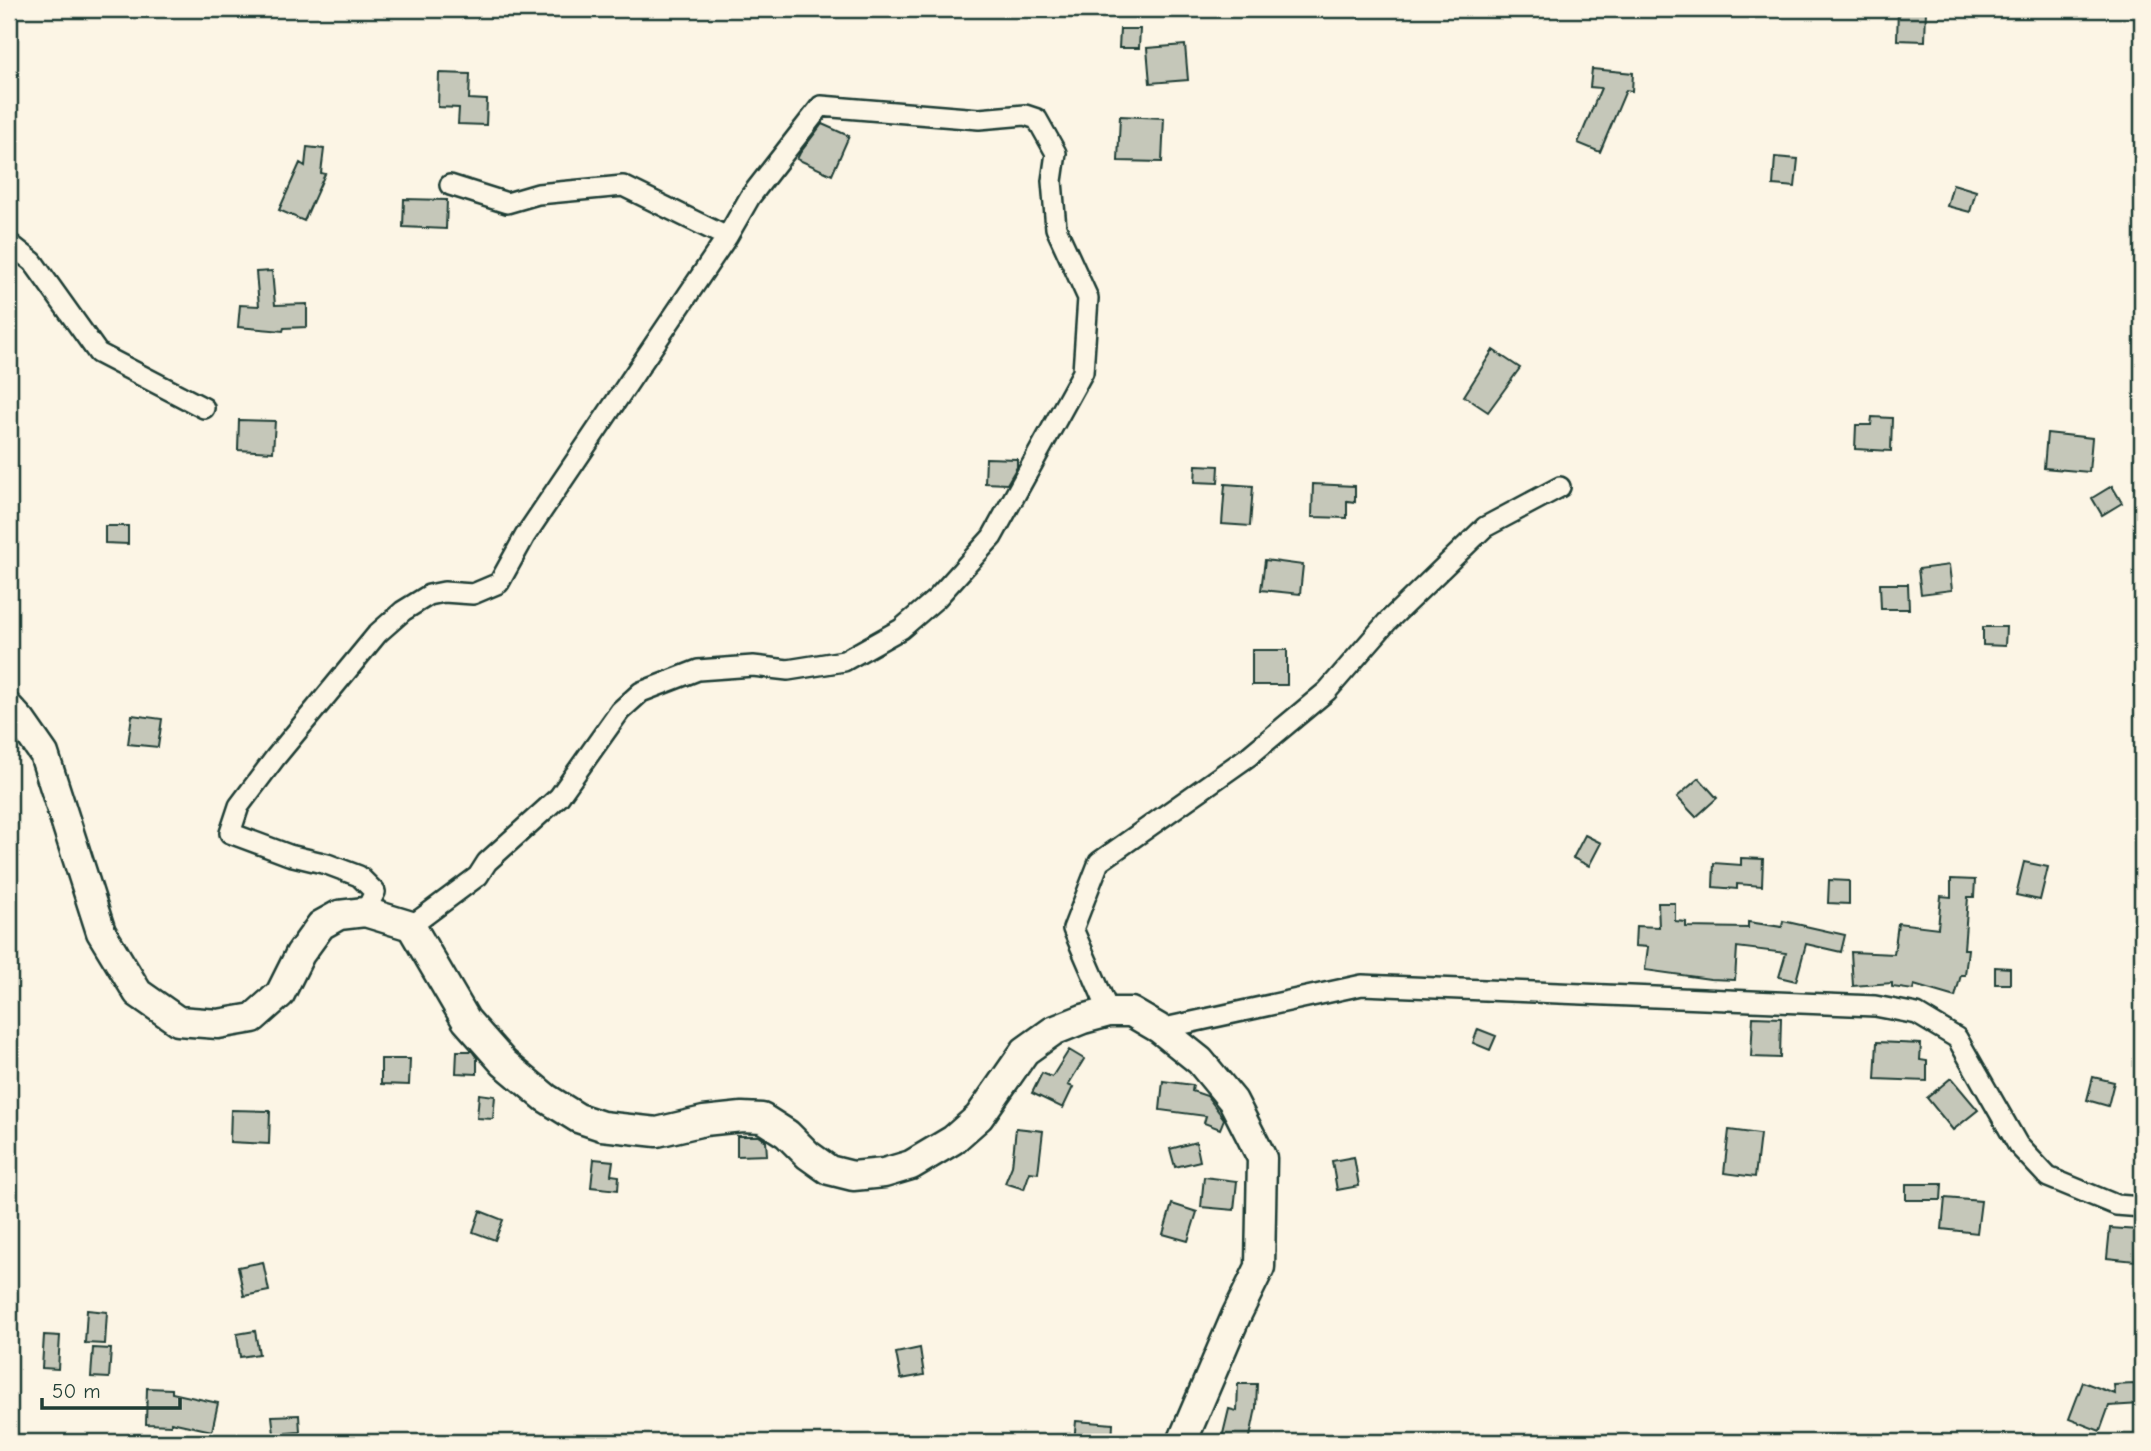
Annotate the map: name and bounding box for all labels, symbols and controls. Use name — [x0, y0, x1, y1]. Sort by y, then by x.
scale bar — [42, 1367, 180, 1411]
text: 50 m — [52, 1379, 101, 1403]

